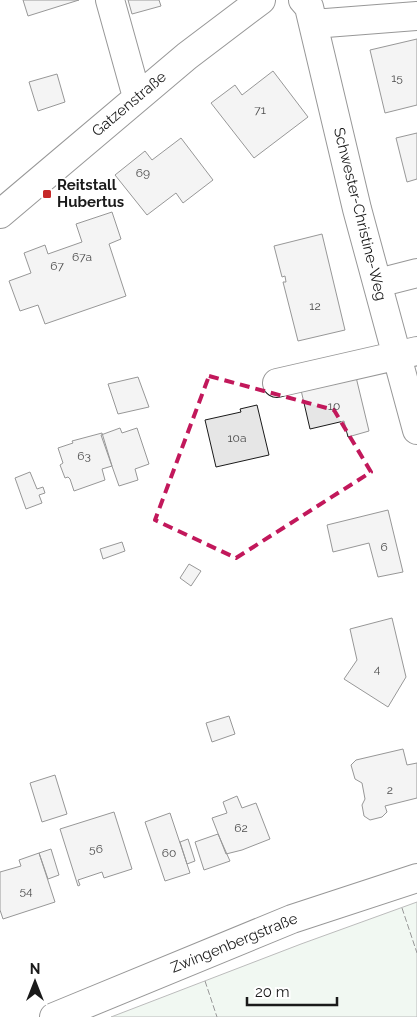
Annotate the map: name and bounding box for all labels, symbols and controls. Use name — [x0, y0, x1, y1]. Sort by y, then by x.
street label: Gatzenstraße — [88, 68, 170, 140]
house number: 15 — [391, 71, 403, 85]
house number: 71 — [254, 103, 266, 117]
street label: Schwester-Christine-Weg — [330, 126, 390, 302]
house number: 69 — [136, 166, 150, 180]
place label: Reitstall Hubertus — [57, 176, 124, 211]
marker: Reitstall Hubertus — [41, 188, 53, 200]
house number: 67a — [72, 250, 92, 264]
house number: 67 — [50, 259, 64, 273]
house number: 12 — [309, 299, 321, 313]
house number: 10 — [328, 399, 340, 413]
house number: 10a — [227, 431, 247, 445]
house number: 63 — [77, 449, 91, 463]
house number: 6 — [380, 540, 388, 554]
house number: 4 — [374, 662, 381, 676]
house number: 2 — [387, 783, 393, 797]
house number: 62 — [234, 821, 248, 835]
house number: 56 — [89, 842, 103, 856]
house number: 60 — [162, 846, 176, 860]
house number: 54 — [19, 884, 33, 898]
street label: Zwingenbergstraße — [168, 909, 300, 977]
north arrow — [10, 957, 60, 1007]
text: N — [30, 961, 40, 977]
scale bar — [247, 974, 337, 1006]
text: 20 m — [255, 983, 290, 1001]

